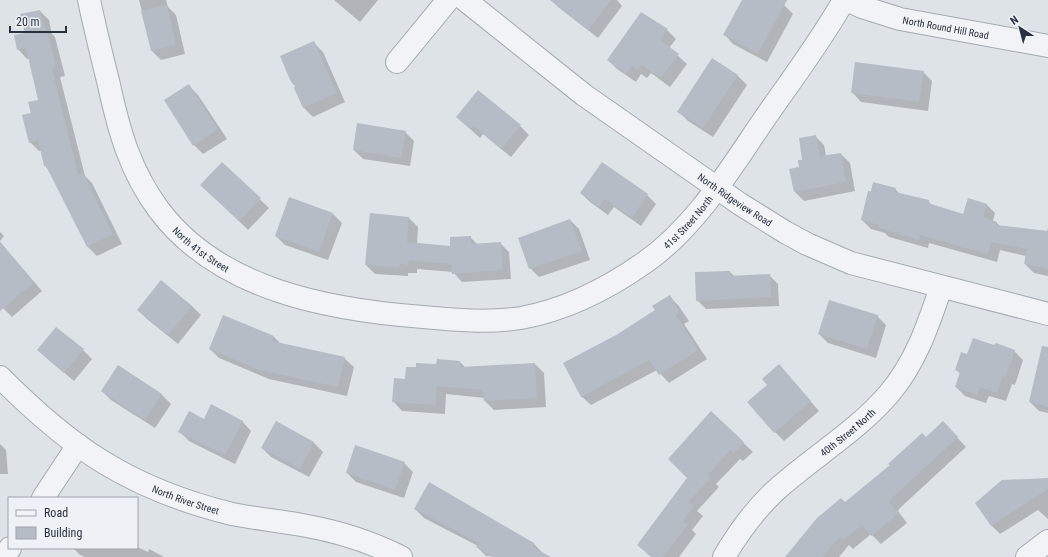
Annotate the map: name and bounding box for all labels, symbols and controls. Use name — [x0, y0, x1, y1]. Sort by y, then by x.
scale bar — [10, 8, 66, 34]
north arrow — [1000, 8, 1040, 48]
text: N — [1008, 13, 1021, 28]
text: 20 m — [16, 15, 40, 29]
street label: North Round Hill Road — [902, 15, 990, 41]
street label: North Ridgeview Road — [696, 171, 774, 229]
street label: 41st Street North — [661, 194, 715, 251]
street label: North 41st Street — [170, 225, 231, 274]
street label: 40th Street North — [818, 407, 878, 459]
street label: North River Street — [151, 483, 220, 516]
legend — [8, 497, 138, 549]
text: Road — [44, 506, 68, 520]
text: Building — [44, 526, 82, 540]

